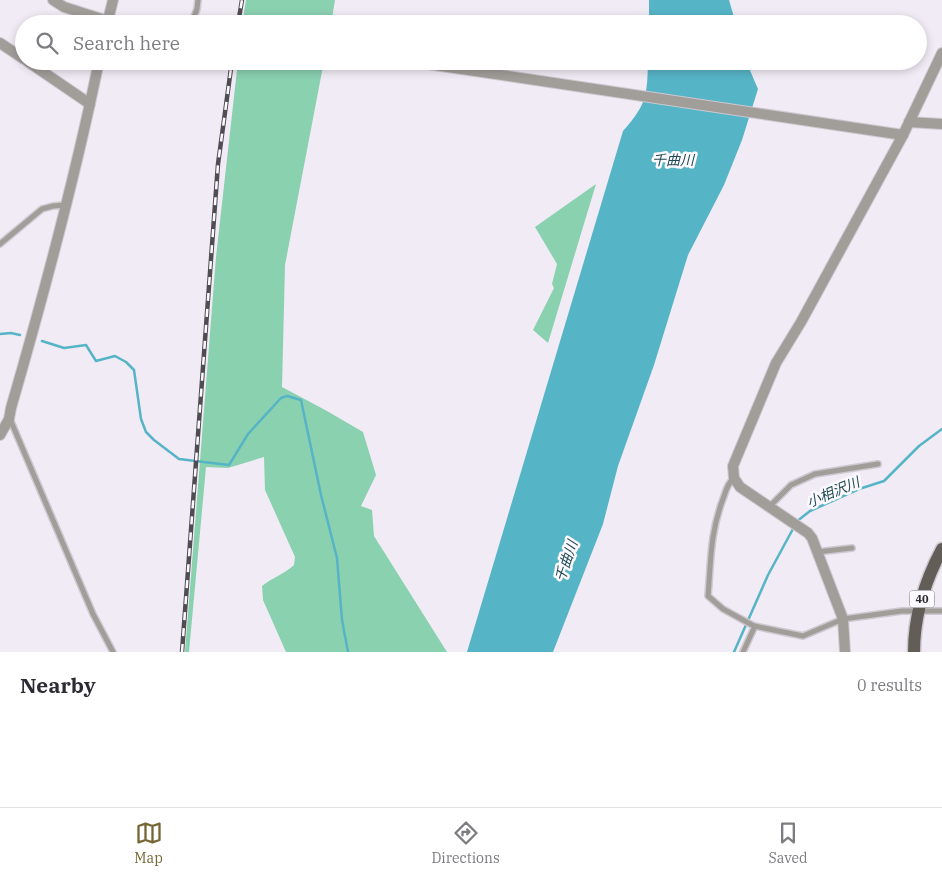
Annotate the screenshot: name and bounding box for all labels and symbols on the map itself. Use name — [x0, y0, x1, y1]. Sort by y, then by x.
water label: 千曲川 — [652, 151, 696, 169]
water label: 小相沢川 — [804, 472, 864, 511]
water label: 千曲川 — [551, 536, 582, 584]
road number: 40 — [910, 590, 934, 608]

